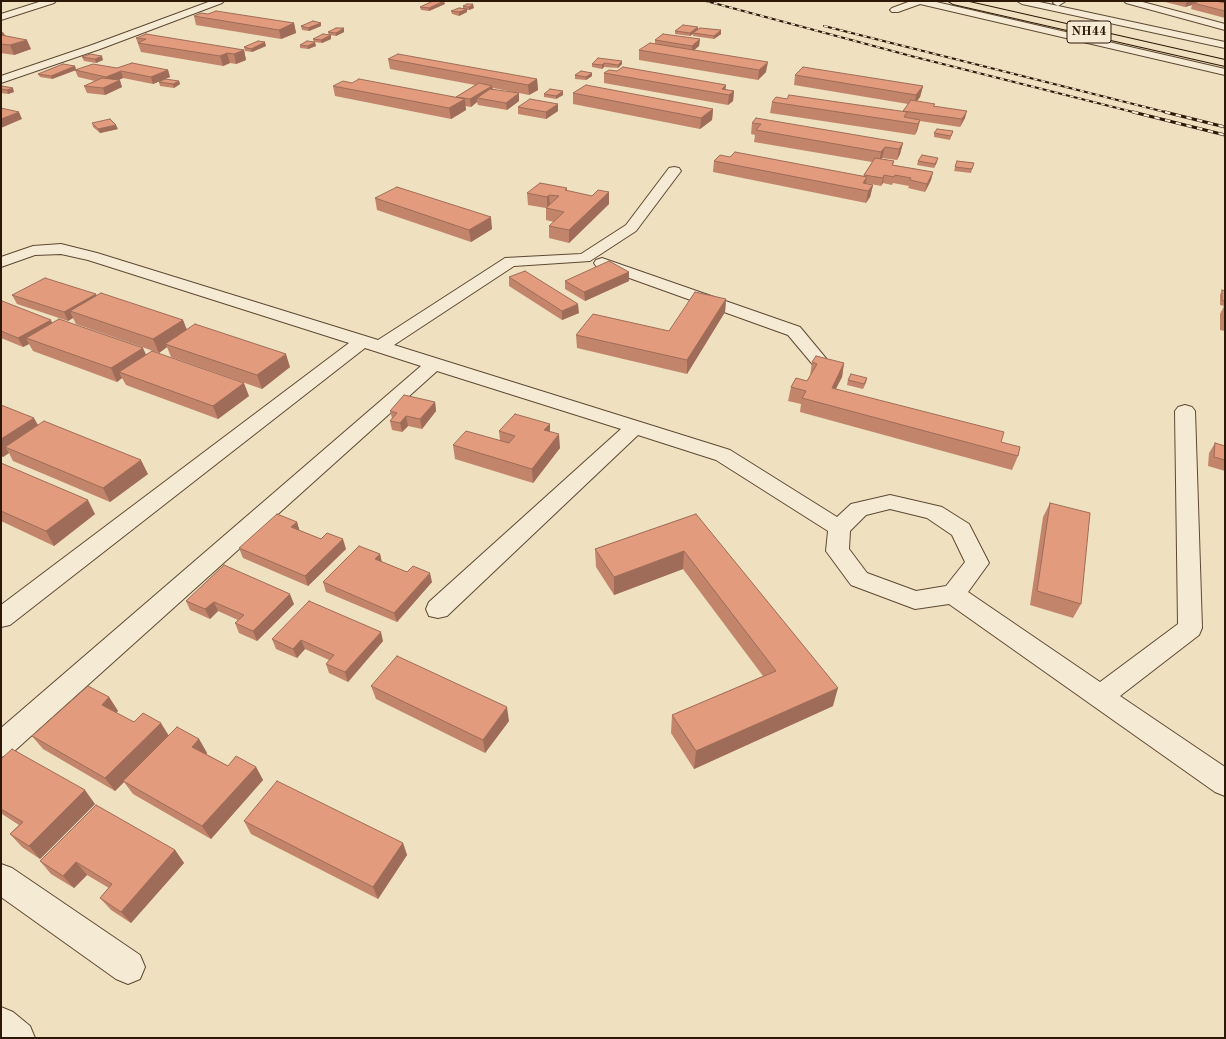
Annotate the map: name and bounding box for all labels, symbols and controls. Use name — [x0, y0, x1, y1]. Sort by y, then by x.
road number: NH44 — [1067, 21, 1111, 43]

